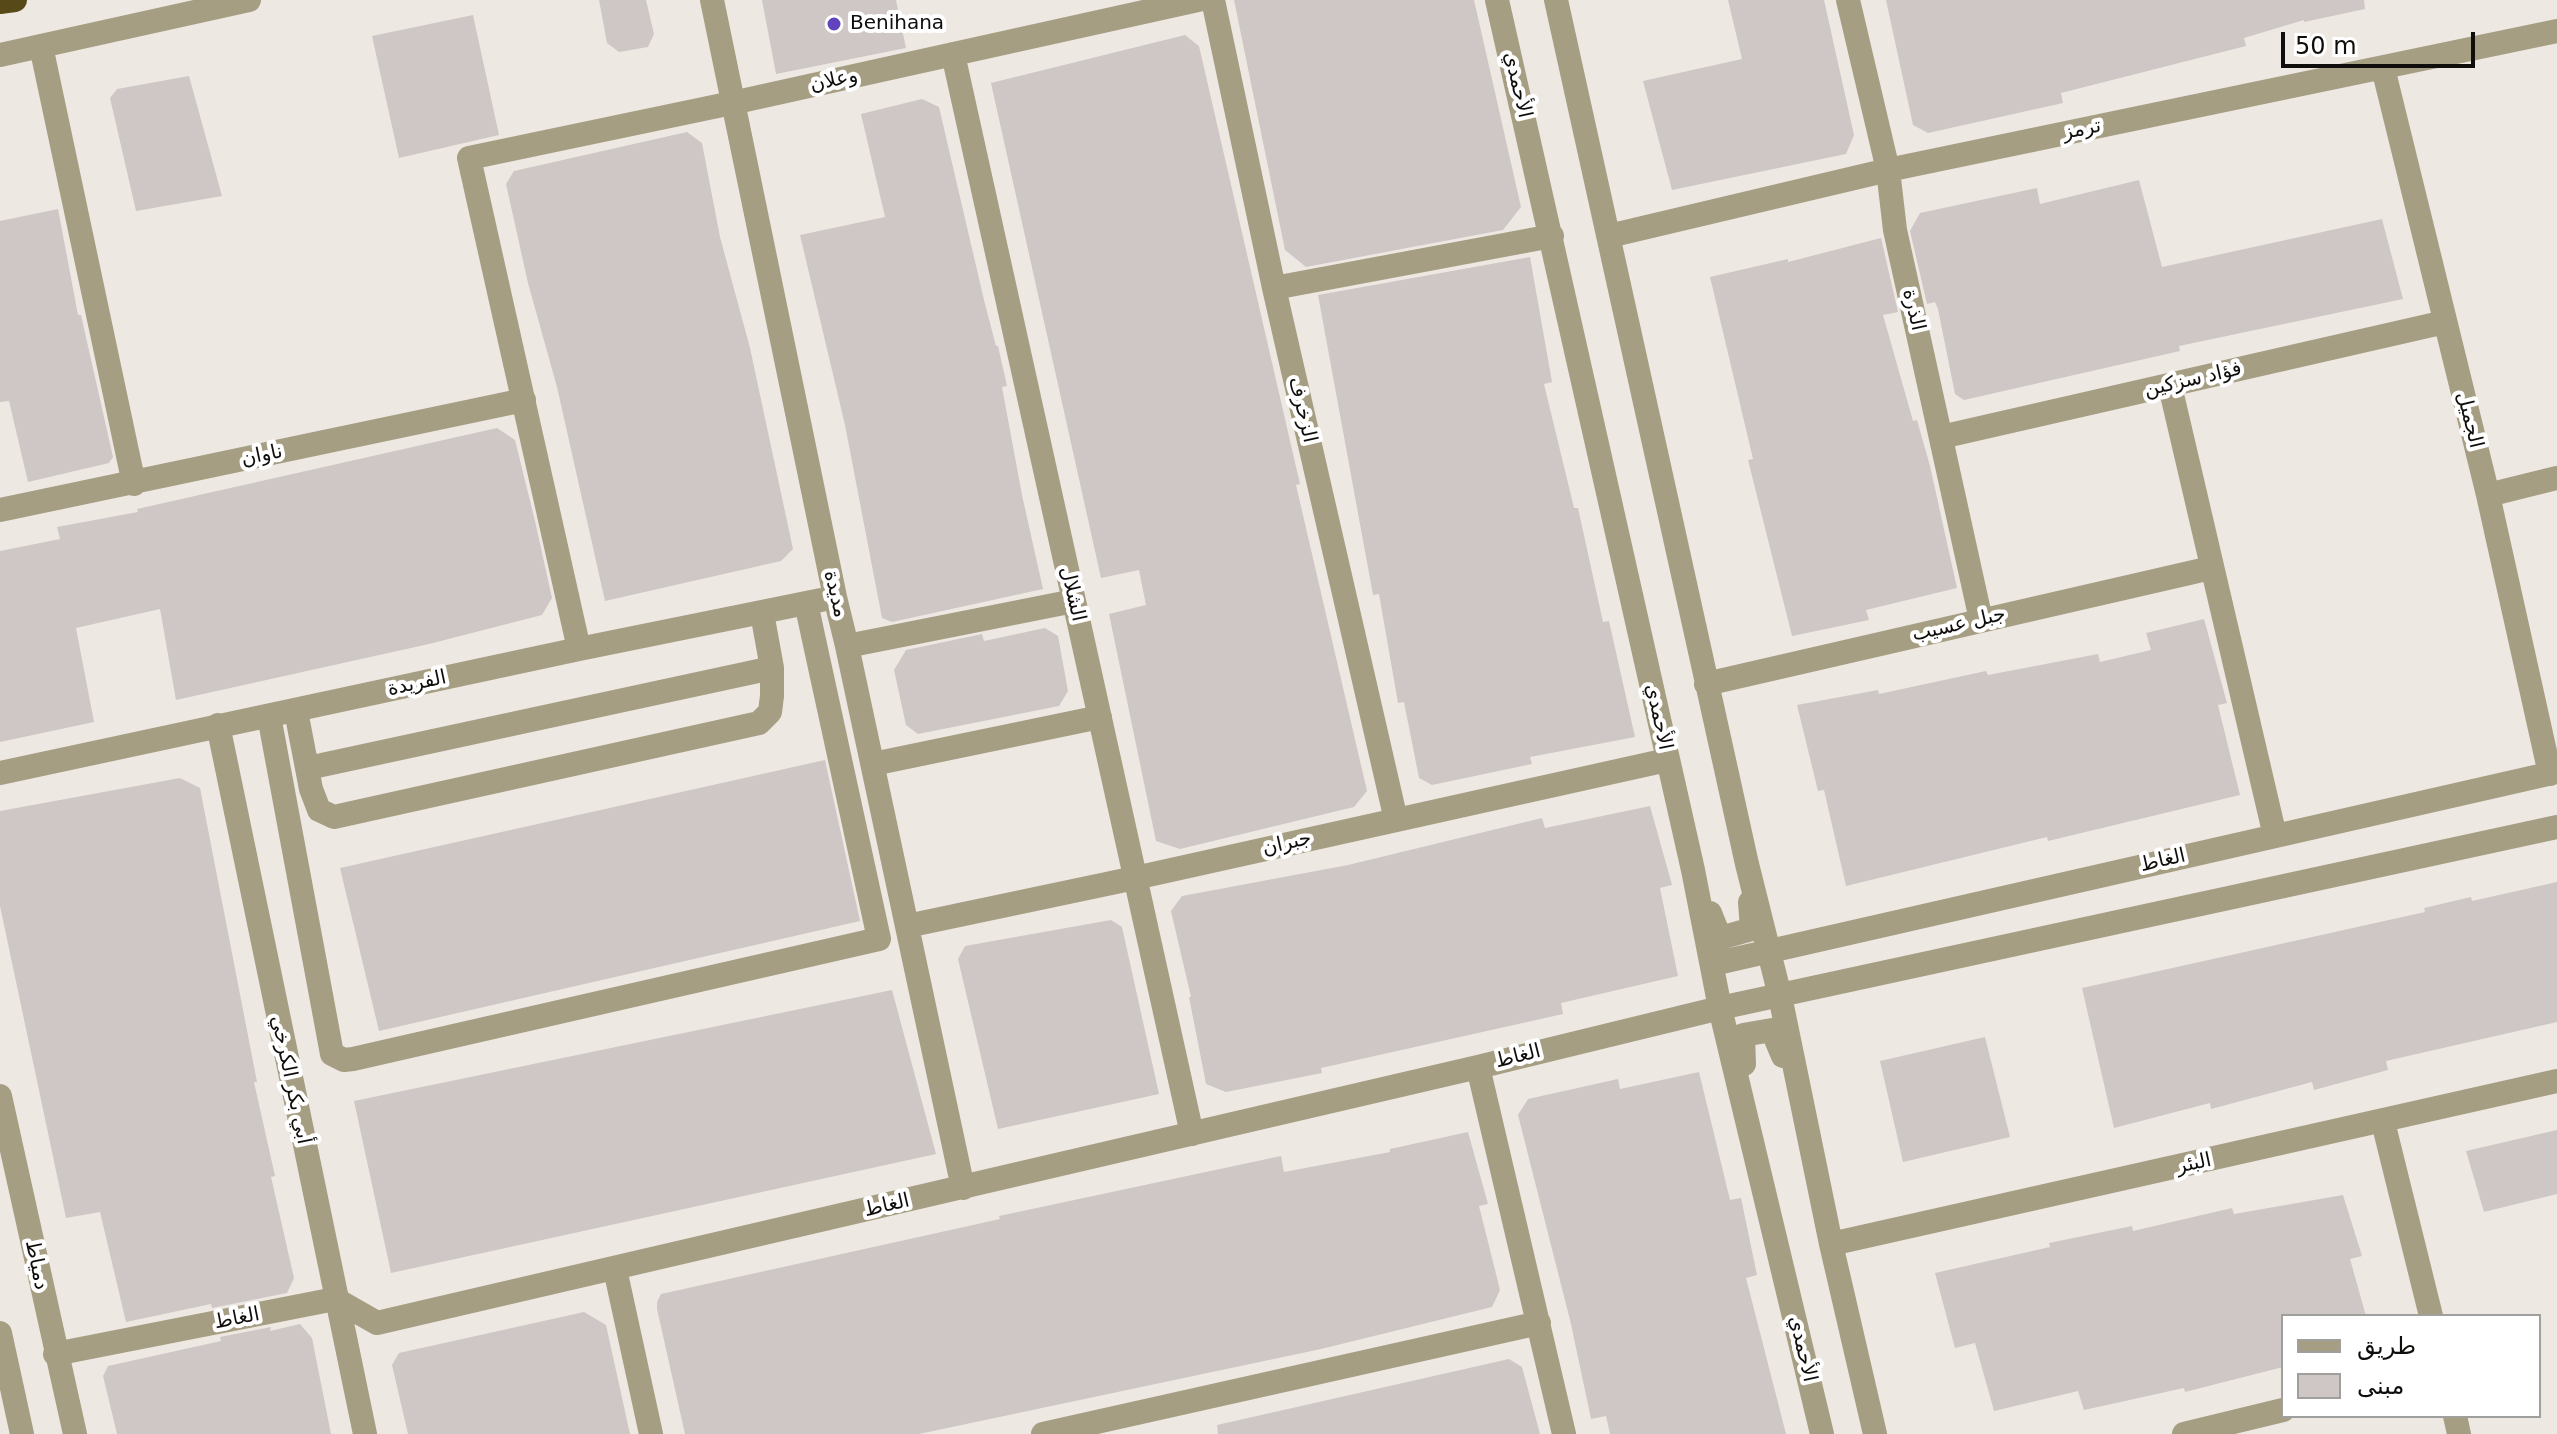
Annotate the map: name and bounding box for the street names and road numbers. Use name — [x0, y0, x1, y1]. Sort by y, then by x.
street label: الأحمدي — [1498, 50, 1536, 120]
street label: وعلان — [808, 64, 860, 98]
street label: ترمز — [2061, 114, 2103, 146]
street label: الذرة — [1897, 287, 1929, 333]
street label: فؤاد سزكين — [2142, 357, 2244, 403]
street label: الزخرف — [1283, 375, 1321, 445]
street label: الجميل — [2450, 389, 2488, 451]
street label: ناوان — [239, 440, 285, 472]
street label: الشلال — [1054, 564, 1090, 624]
street label: مديدة — [818, 568, 852, 620]
street label: جبل عسيب — [1910, 603, 2008, 647]
street label: الفريدة — [385, 666, 449, 702]
street label: الأحمدي — [1639, 682, 1677, 752]
street label: جبران — [1260, 827, 1314, 861]
street label: الغاط — [2138, 844, 2188, 878]
street label: أبي بكر الكرخي — [265, 1013, 315, 1147]
street label: الغاط — [1493, 1040, 1543, 1074]
street label: البئر — [2175, 1149, 2213, 1179]
street label: الغاط — [862, 1189, 912, 1223]
street label: دمياط — [19, 1238, 53, 1292]
street label: الغاط — [212, 1303, 262, 1335]
street label: الأحمدي — [1783, 1314, 1821, 1384]

